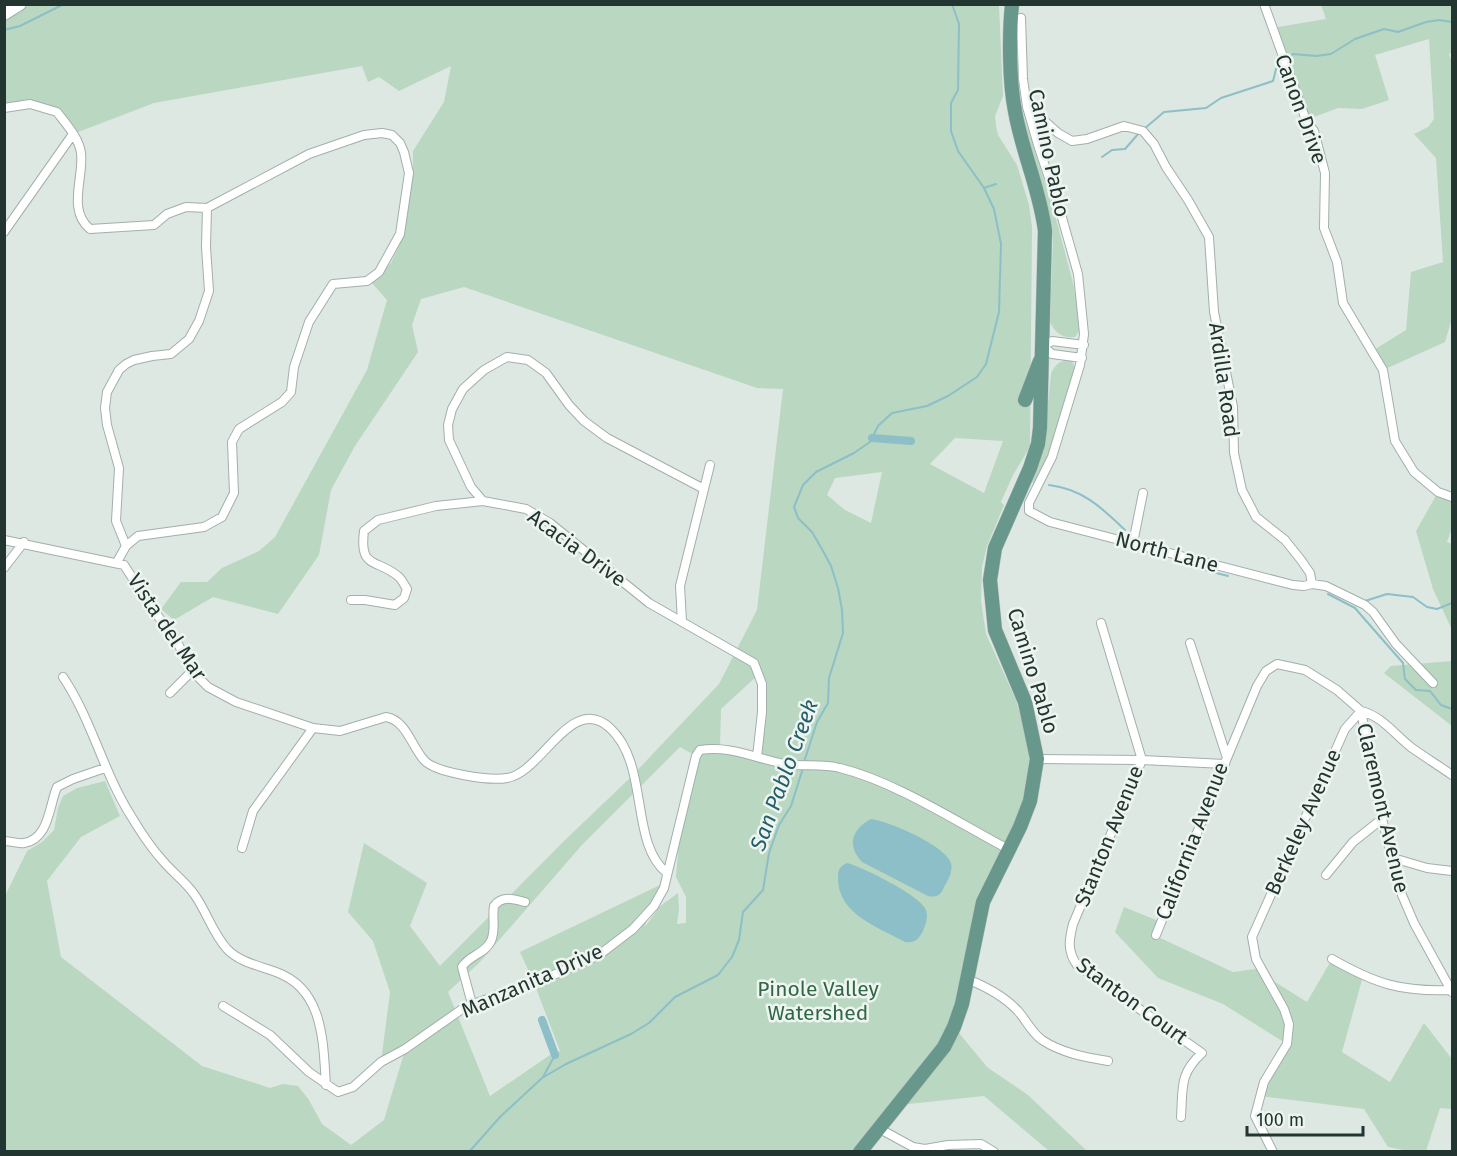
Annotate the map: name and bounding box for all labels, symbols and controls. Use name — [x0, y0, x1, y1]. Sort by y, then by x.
street label: Canon Drive — [1269, 51, 1333, 167]
street label: Camino Pablo — [1023, 87, 1075, 219]
street label: Ardilla Road — [1203, 321, 1245, 439]
street label: Acacia Drive — [523, 504, 631, 592]
street label: North Lane — [1113, 526, 1221, 578]
street label: Vista del Mar — [122, 569, 212, 685]
street label: Camino Pablo — [1002, 605, 1064, 737]
water label: San Pablo Creek — [744, 696, 824, 855]
street label: Claremont Avenue — [1351, 721, 1415, 895]
street label: Berkeley Avenue — [1259, 745, 1347, 899]
street label: California Avenue — [1150, 758, 1234, 924]
street label: Stanton Avenue — [1069, 762, 1149, 910]
street label: Manzanita Drive — [457, 938, 607, 1024]
street label: Stanton Court — [1071, 952, 1193, 1050]
park label: Pinole Valley Watershed — [757, 976, 880, 1026]
scale bar — [1247, 1099, 1362, 1137]
text: 100 m — [1256, 1109, 1304, 1131]

